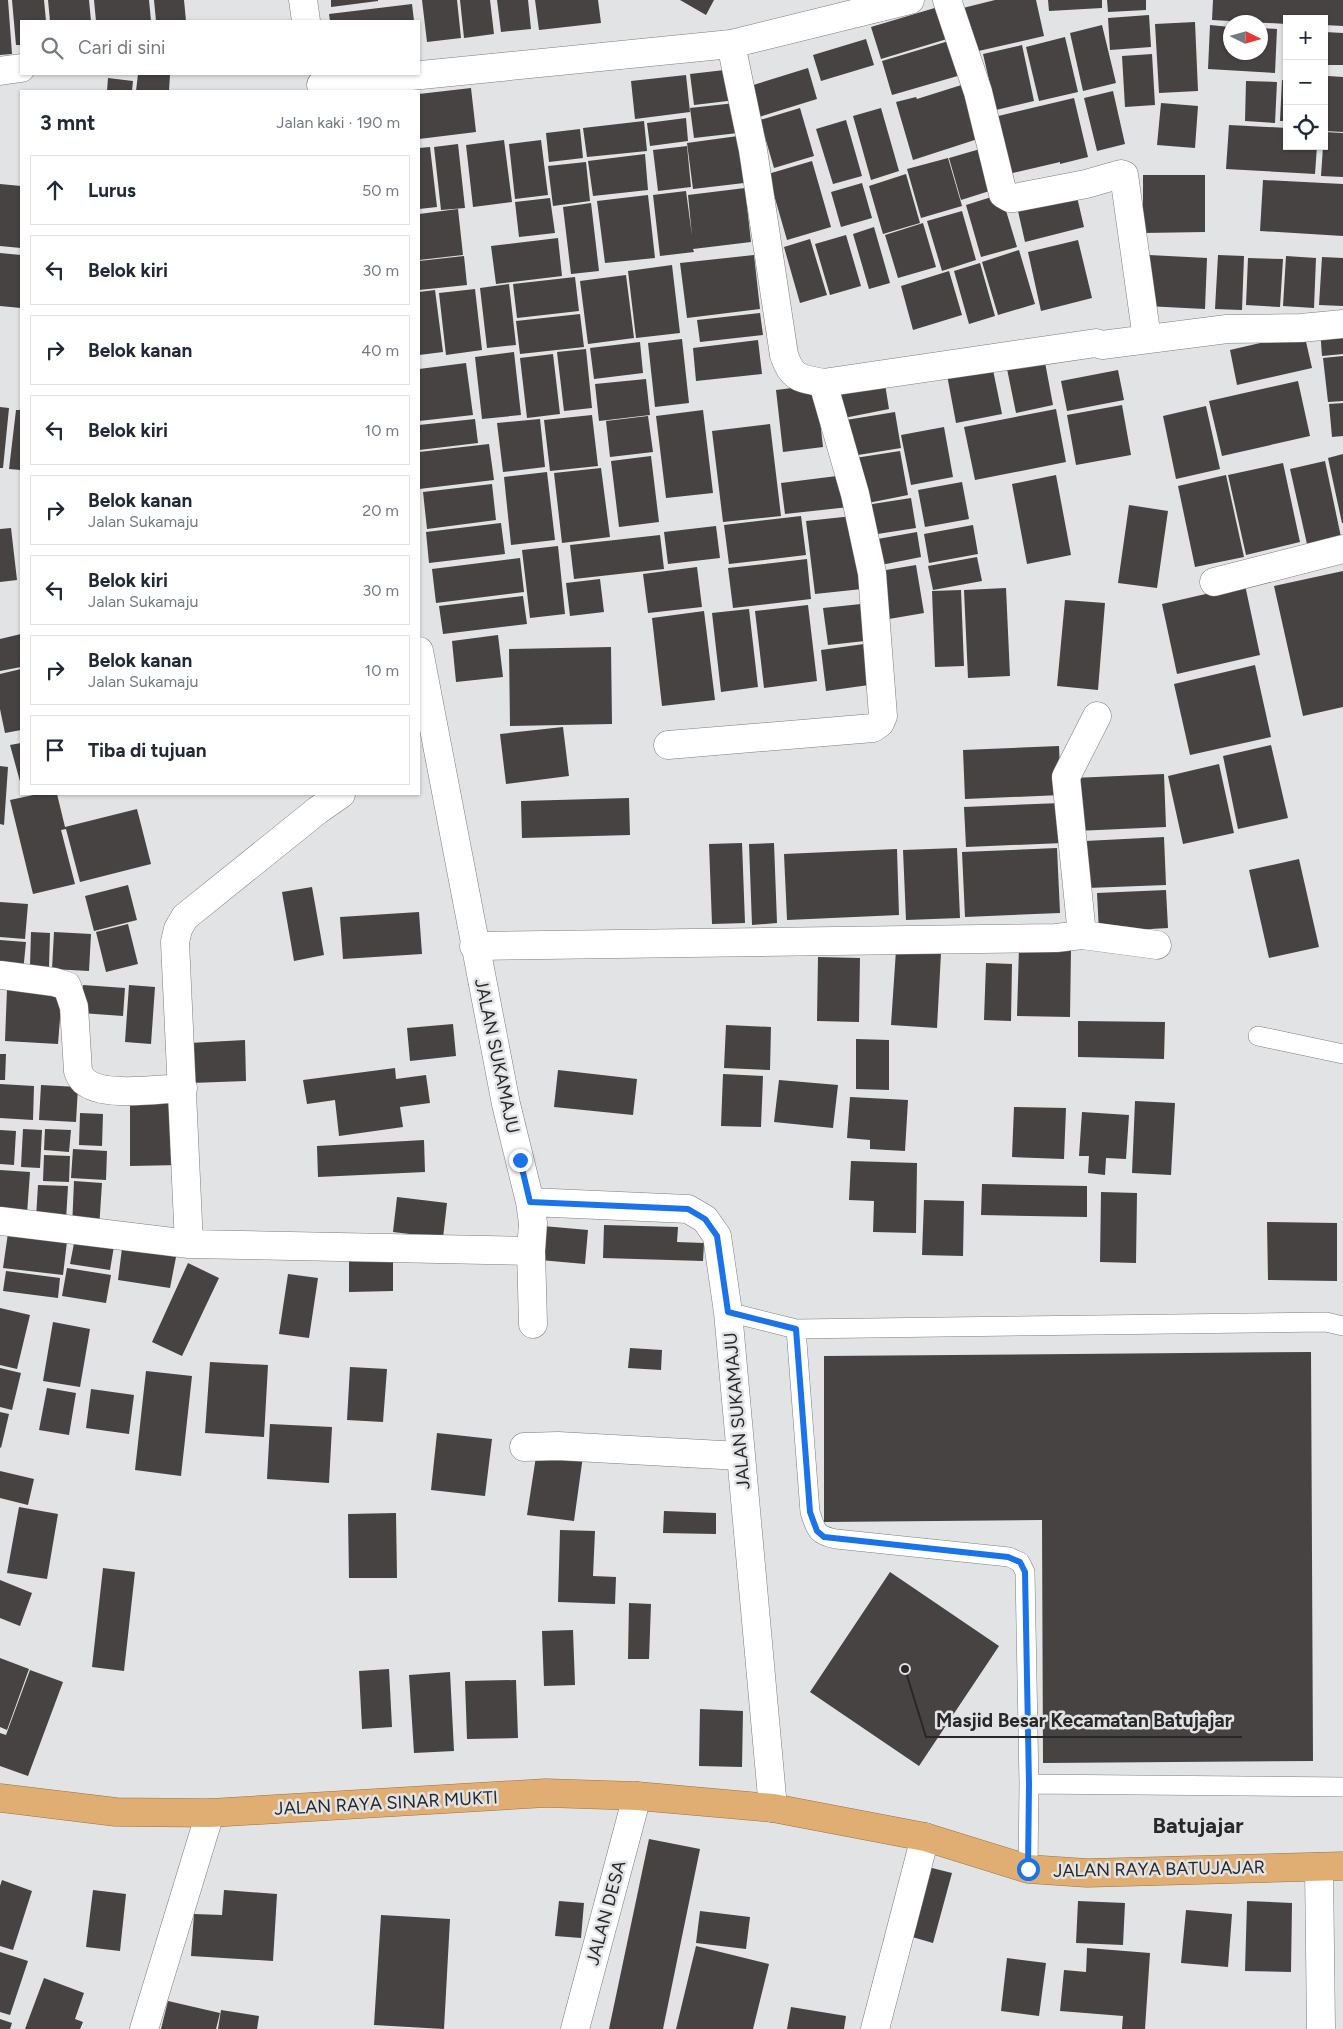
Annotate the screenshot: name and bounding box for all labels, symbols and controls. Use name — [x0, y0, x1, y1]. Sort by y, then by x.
north arrow — [1223, 15, 1268, 60]
map controls — [1283, 15, 1328, 150]
button: + — [1283, 15, 1328, 60]
search box — [20, 20, 420, 75]
icon: search — [38, 34, 66, 62]
text: Cari di sini — [78, 36, 165, 59]
button: − — [1283, 60, 1328, 105]
button: locate — [1283, 105, 1328, 150]
text: 3 mnt — [40, 110, 95, 135]
text: Jalan kaki · 190 m — [276, 113, 400, 132]
icon: ahead — [41, 176, 69, 204]
text: Lurus — [88, 179, 136, 202]
text: 50 m — [362, 181, 399, 200]
icon: left — [41, 256, 69, 284]
text: Belok kiri — [88, 259, 168, 282]
text: 30 m — [362, 261, 399, 280]
icon: right — [41, 336, 69, 364]
text: Belok kanan — [88, 339, 192, 362]
text: 40 m — [361, 341, 399, 360]
icon: left — [41, 416, 69, 444]
text: Belok kiri — [88, 419, 168, 442]
text: 10 m — [365, 421, 399, 440]
text: Belok kanan — [88, 489, 192, 512]
icon: right — [41, 496, 69, 524]
text: 20 m — [362, 501, 399, 520]
text: Jalan Sukamaju — [88, 512, 198, 531]
text: Belok kiri — [88, 569, 168, 592]
icon: left — [41, 576, 69, 604]
text: 30 m — [362, 581, 399, 600]
text: Jalan Sukamaju — [88, 592, 198, 611]
text: Belok kanan — [88, 649, 192, 672]
icon: right — [41, 656, 69, 684]
text: 10 m — [365, 661, 399, 680]
text: Jalan Sukamaju — [88, 672, 198, 691]
icon: arrive — [41, 736, 69, 764]
text: Tiba di tujuan — [88, 739, 207, 762]
street label: JALAN SUKAMAJU — [470, 977, 524, 1135]
route end — [509, 1149, 532, 1172]
street label: JALAN SUKAMAJU — [719, 1331, 755, 1491]
callout: Masjid Besar Kecamatan Batujajar — [926, 1703, 1242, 1737]
text: Masjid Besar Kecamatan Batujajar — [936, 1709, 1232, 1732]
street label: JALAN RAYA SINAR MUKTI — [274, 1786, 498, 1820]
district label: Batujajar — [1152, 1812, 1244, 1839]
street label: JALAN RAYA BATUJAJAR — [1053, 1856, 1265, 1882]
street label: JALAN DESA — [581, 1858, 631, 1968]
route start — [1017, 1858, 1040, 1881]

